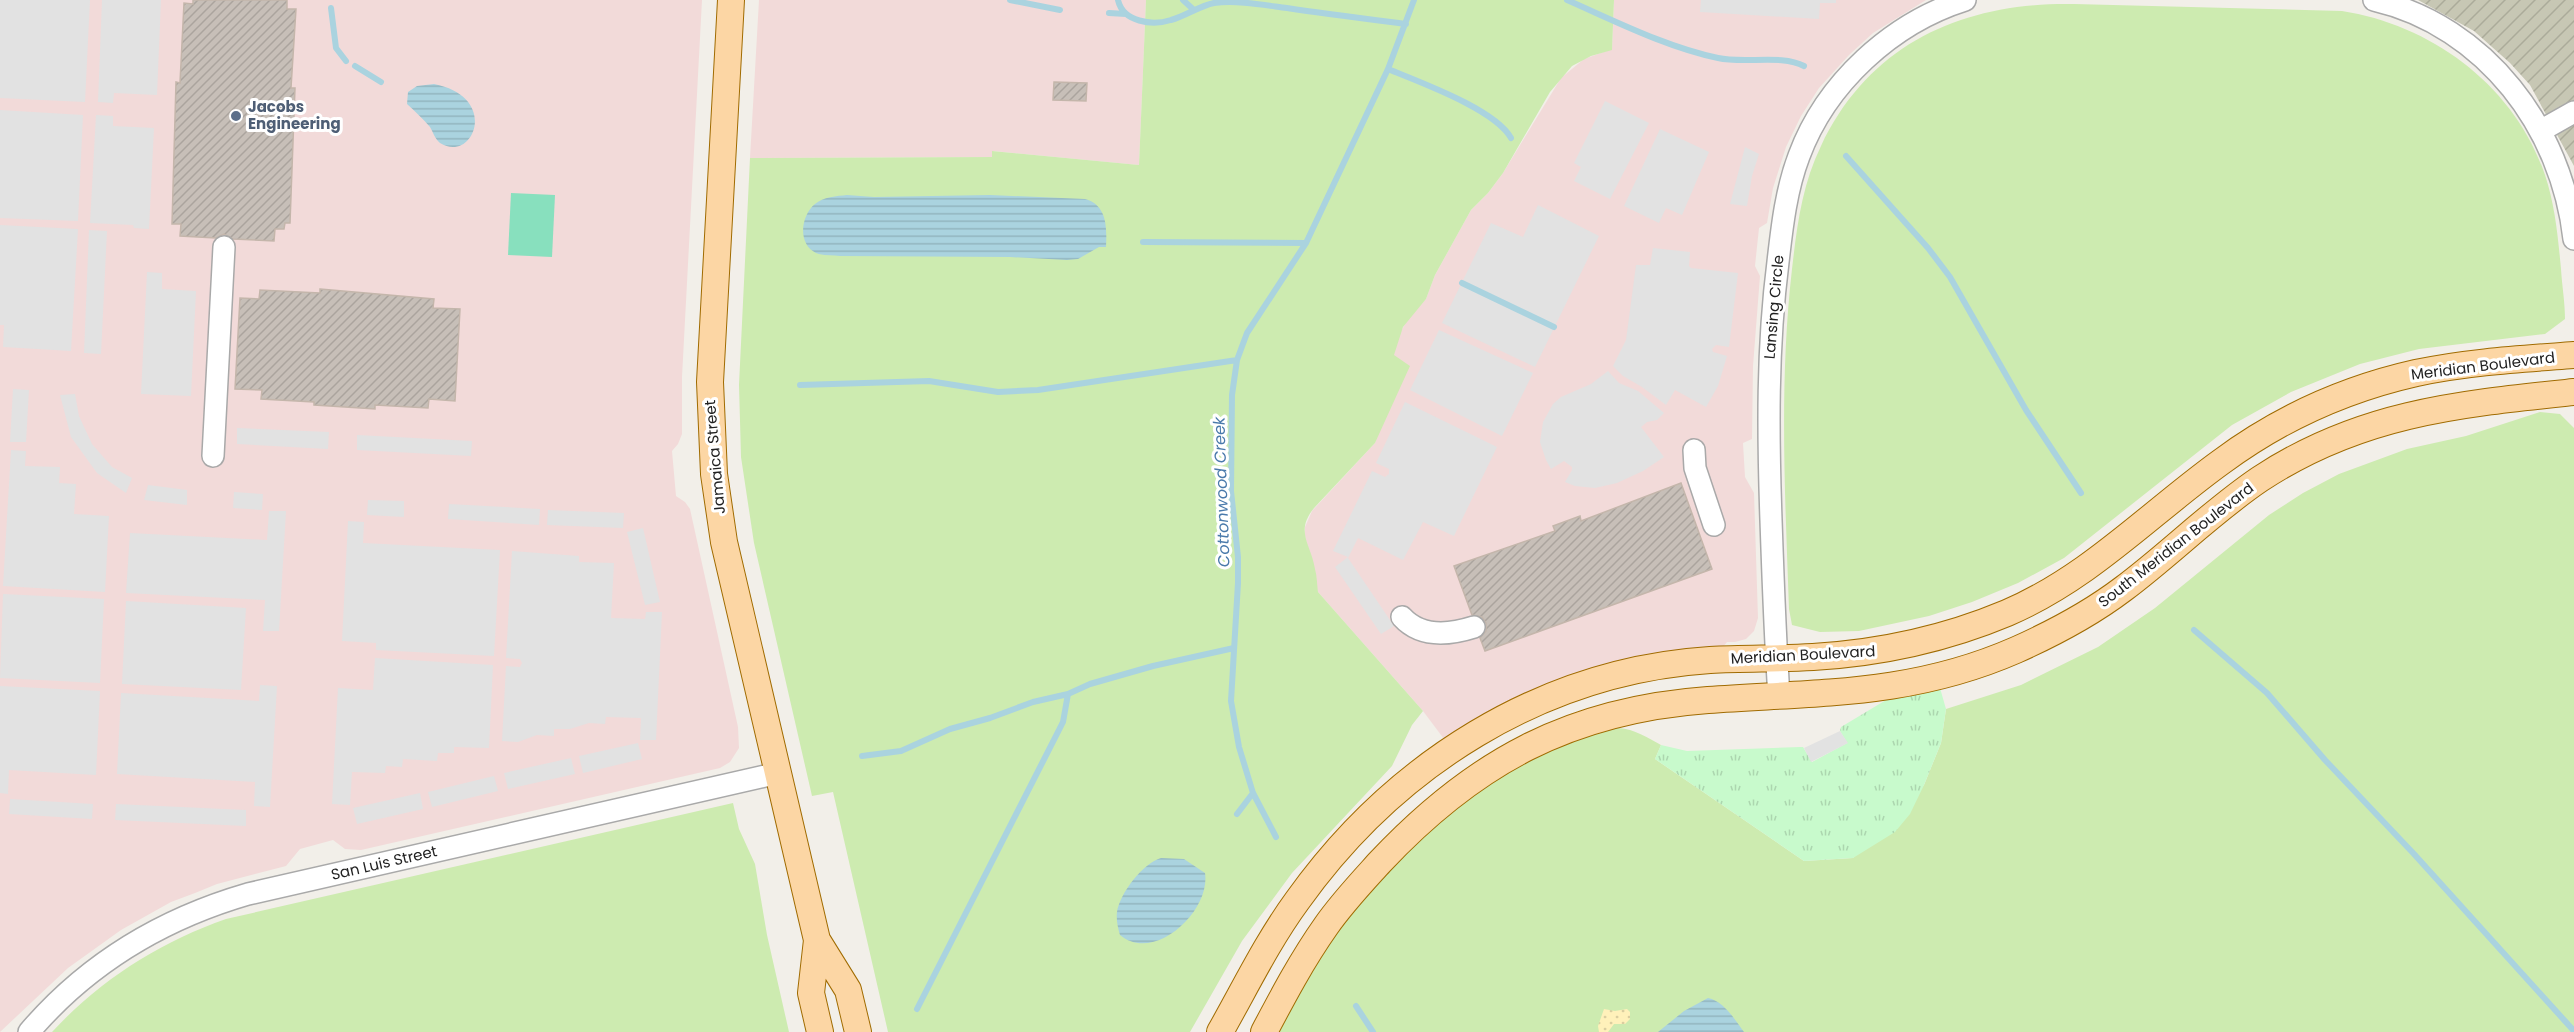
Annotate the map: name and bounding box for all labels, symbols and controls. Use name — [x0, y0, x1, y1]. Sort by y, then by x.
place label: Jacobs Engineering — [248, 96, 341, 134]
marker: Jacobs Engineering — [229, 109, 243, 123]
street label: Lansing Circle — [1758, 254, 1789, 360]
street label: Meridian Boulevard — [2410, 346, 2556, 385]
street label: Jamaica Street — [699, 399, 730, 515]
water label: Cottonwood Creek — [1207, 416, 1236, 567]
street label: South Meridian Boulevard — [2094, 477, 2258, 612]
street label: Meridian Boulevard — [1730, 640, 1876, 669]
street label: San Luis Street — [329, 840, 439, 885]

